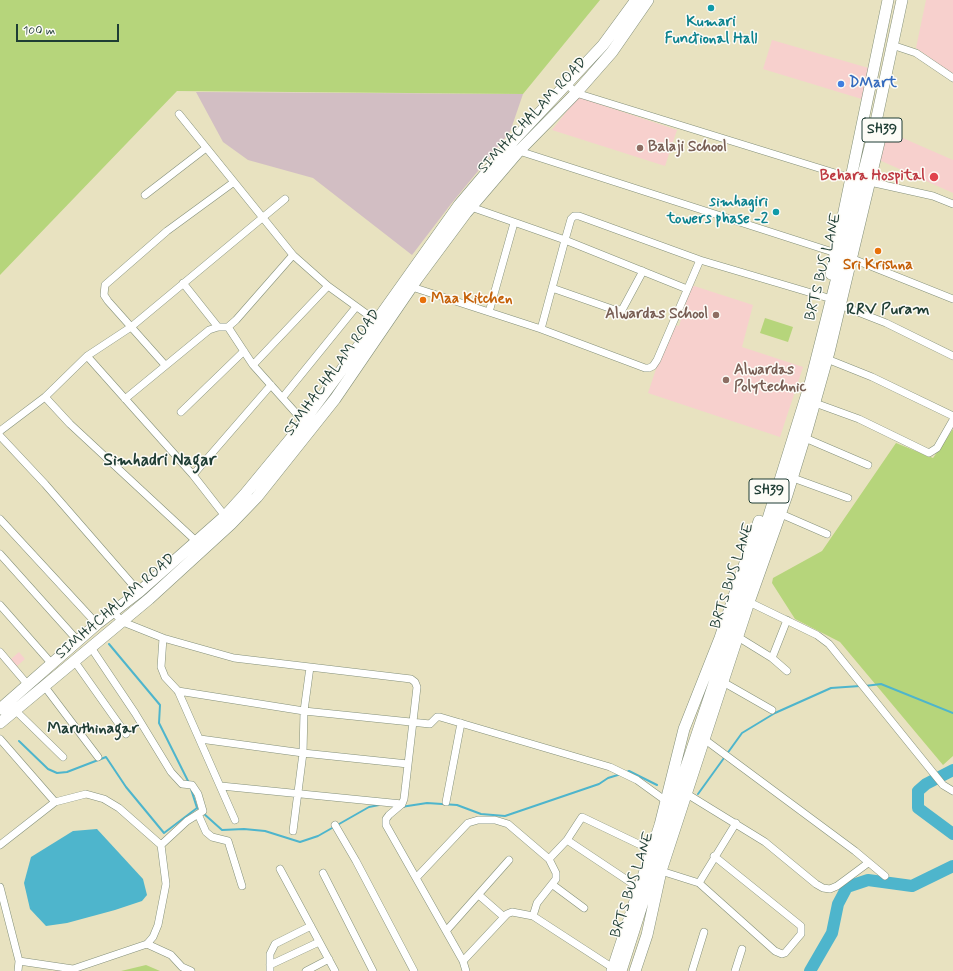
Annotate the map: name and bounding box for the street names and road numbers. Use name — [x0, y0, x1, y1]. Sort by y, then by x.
street label: SIMHACHALAM ROAD — [475, 54, 591, 178]
road number: SH39 — [862, 118, 902, 142]
street label: BRTS BUS LANE — [802, 211, 846, 323]
street label: SIMHACHALAM ROAD — [281, 306, 385, 440]
road number: SH39 — [749, 479, 789, 503]
street label: BRTS BUS LANE — [707, 521, 759, 631]
street label: SIMHACHALAM ROAD — [53, 550, 179, 664]
street label: BRTS BUS LANE — [607, 830, 659, 940]

